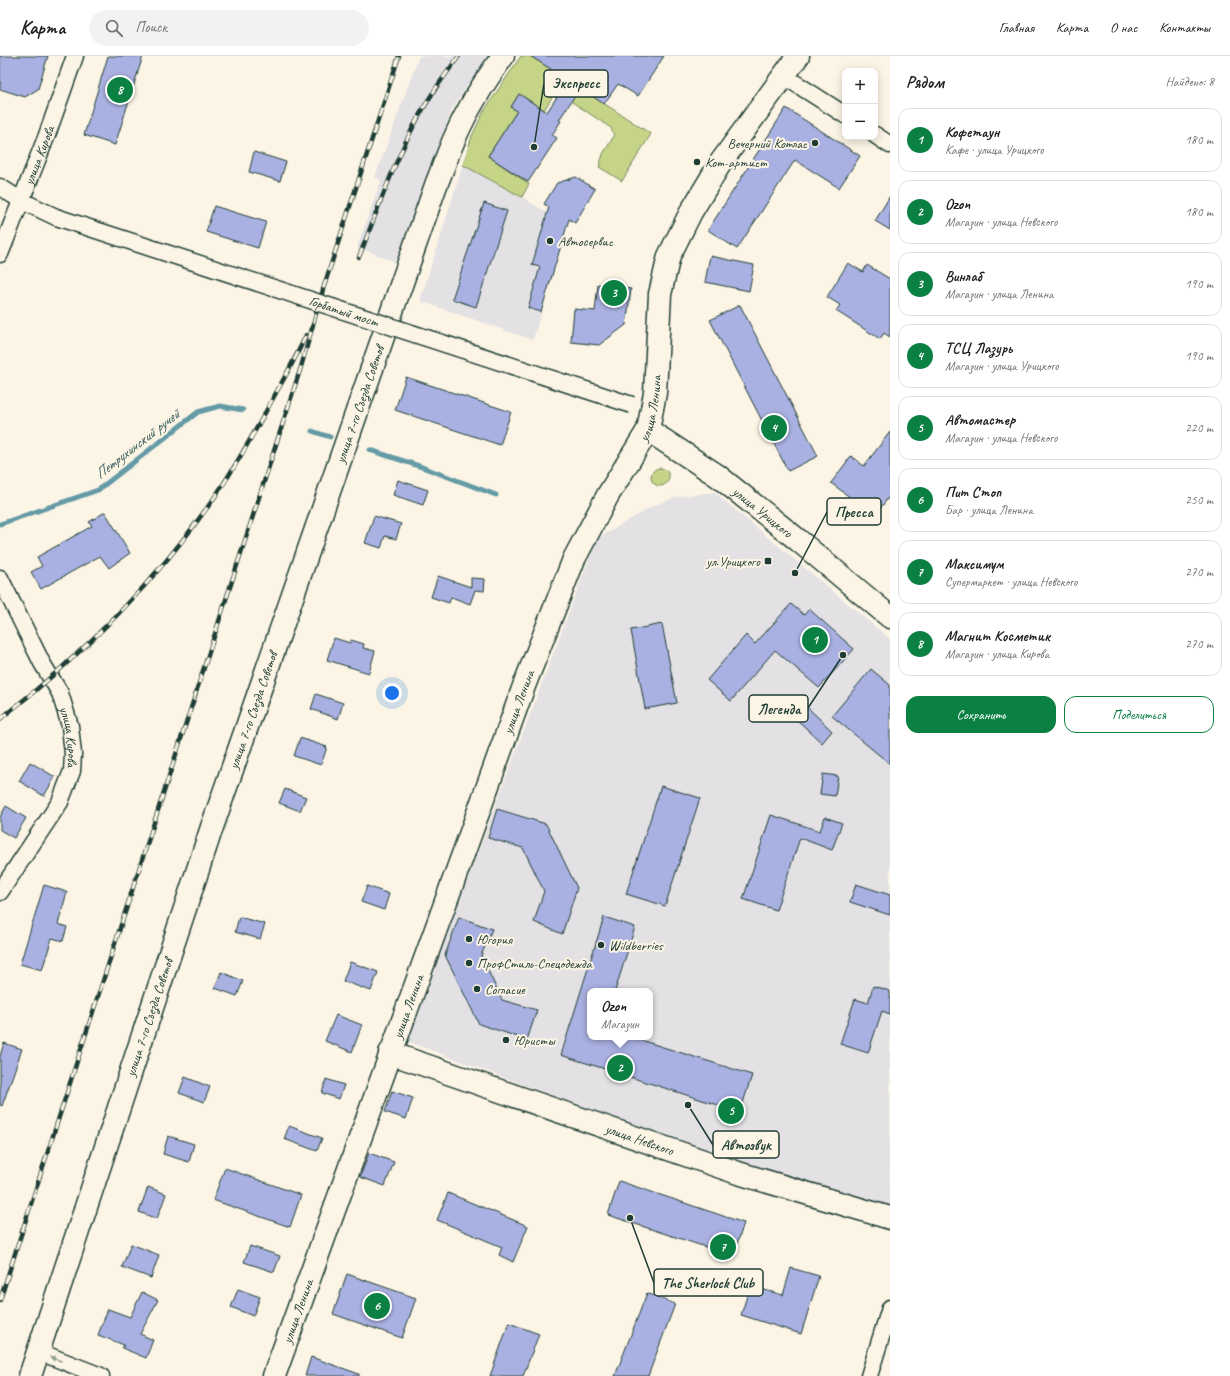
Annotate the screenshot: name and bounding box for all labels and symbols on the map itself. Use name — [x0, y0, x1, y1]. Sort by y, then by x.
callout: Экспресс — [544, 70, 608, 97]
text: Экспресс — [552, 74, 601, 93]
pin: 8 — [107, 75, 133, 105]
street label: улица Кирова — [20, 123, 59, 188]
place label: Вечерний Котлас — [727, 135, 808, 152]
marker: Вечерний Котлас — [810, 138, 820, 148]
place label: Кот-артист — [705, 154, 767, 171]
marker: Кот-артист — [692, 157, 702, 167]
place label: Автоcервис — [558, 233, 614, 250]
marker: Автоcервис — [545, 236, 555, 246]
pin: 3 — [601, 278, 627, 308]
street label: Горбатый мост — [307, 292, 382, 331]
street label: улица 7-го Съезда Советов — [331, 341, 389, 466]
street label: улица Ленина — [635, 374, 665, 445]
water label: Петрухинский ручей — [91, 404, 186, 483]
pin: 4 — [761, 413, 787, 443]
street label: улица Урицкого — [728, 482, 797, 542]
callout: Пресса — [827, 498, 881, 525]
text: Пресса — [835, 503, 874, 522]
place label: ул.Урицкого — [705, 553, 761, 570]
marker: ул.Урицкого — [763, 556, 773, 566]
pin: 1 — [802, 625, 828, 655]
street label: улица 7-го Съезда Советов — [225, 647, 282, 772]
street label: улица Ленина — [499, 667, 539, 737]
your location — [382, 683, 402, 703]
callout: Легенда — [749, 695, 808, 722]
text: Легенда — [757, 700, 802, 719]
street label: улица Кирова — [55, 703, 81, 769]
place label: Югория — [477, 931, 513, 948]
marker: Югория — [464, 934, 474, 944]
place label: Wildberries — [609, 937, 664, 954]
marker: Wildberries — [596, 940, 606, 950]
street label: улица 7-го Съезда Советов — [122, 954, 178, 1079]
place label: ПрофСтиль-Спецодежда — [477, 955, 592, 972]
marker: ПрофСтиль-Спецодежда — [464, 958, 474, 968]
street label: улица Ленина — [389, 971, 428, 1042]
place label: Согласие — [485, 981, 526, 998]
marker: Согласие — [472, 984, 482, 994]
place label: Юристы — [514, 1032, 556, 1049]
marker: Юристы — [501, 1035, 511, 1045]
pin: 2 — [607, 1053, 633, 1083]
pin: 5 — [718, 1096, 744, 1126]
street label: улица Невского — [602, 1120, 677, 1159]
callout: Автозвук — [713, 1131, 779, 1158]
text: Автозвук — [721, 1136, 772, 1155]
pin: 7 — [710, 1232, 736, 1262]
callout: The Sherlock Club — [654, 1269, 763, 1296]
text: The Sherlock Club — [662, 1274, 756, 1293]
street label: улица Ленина — [278, 1276, 318, 1346]
pin: 6 — [364, 1291, 390, 1321]
one-way arrow — [49, 1355, 61, 1361]

